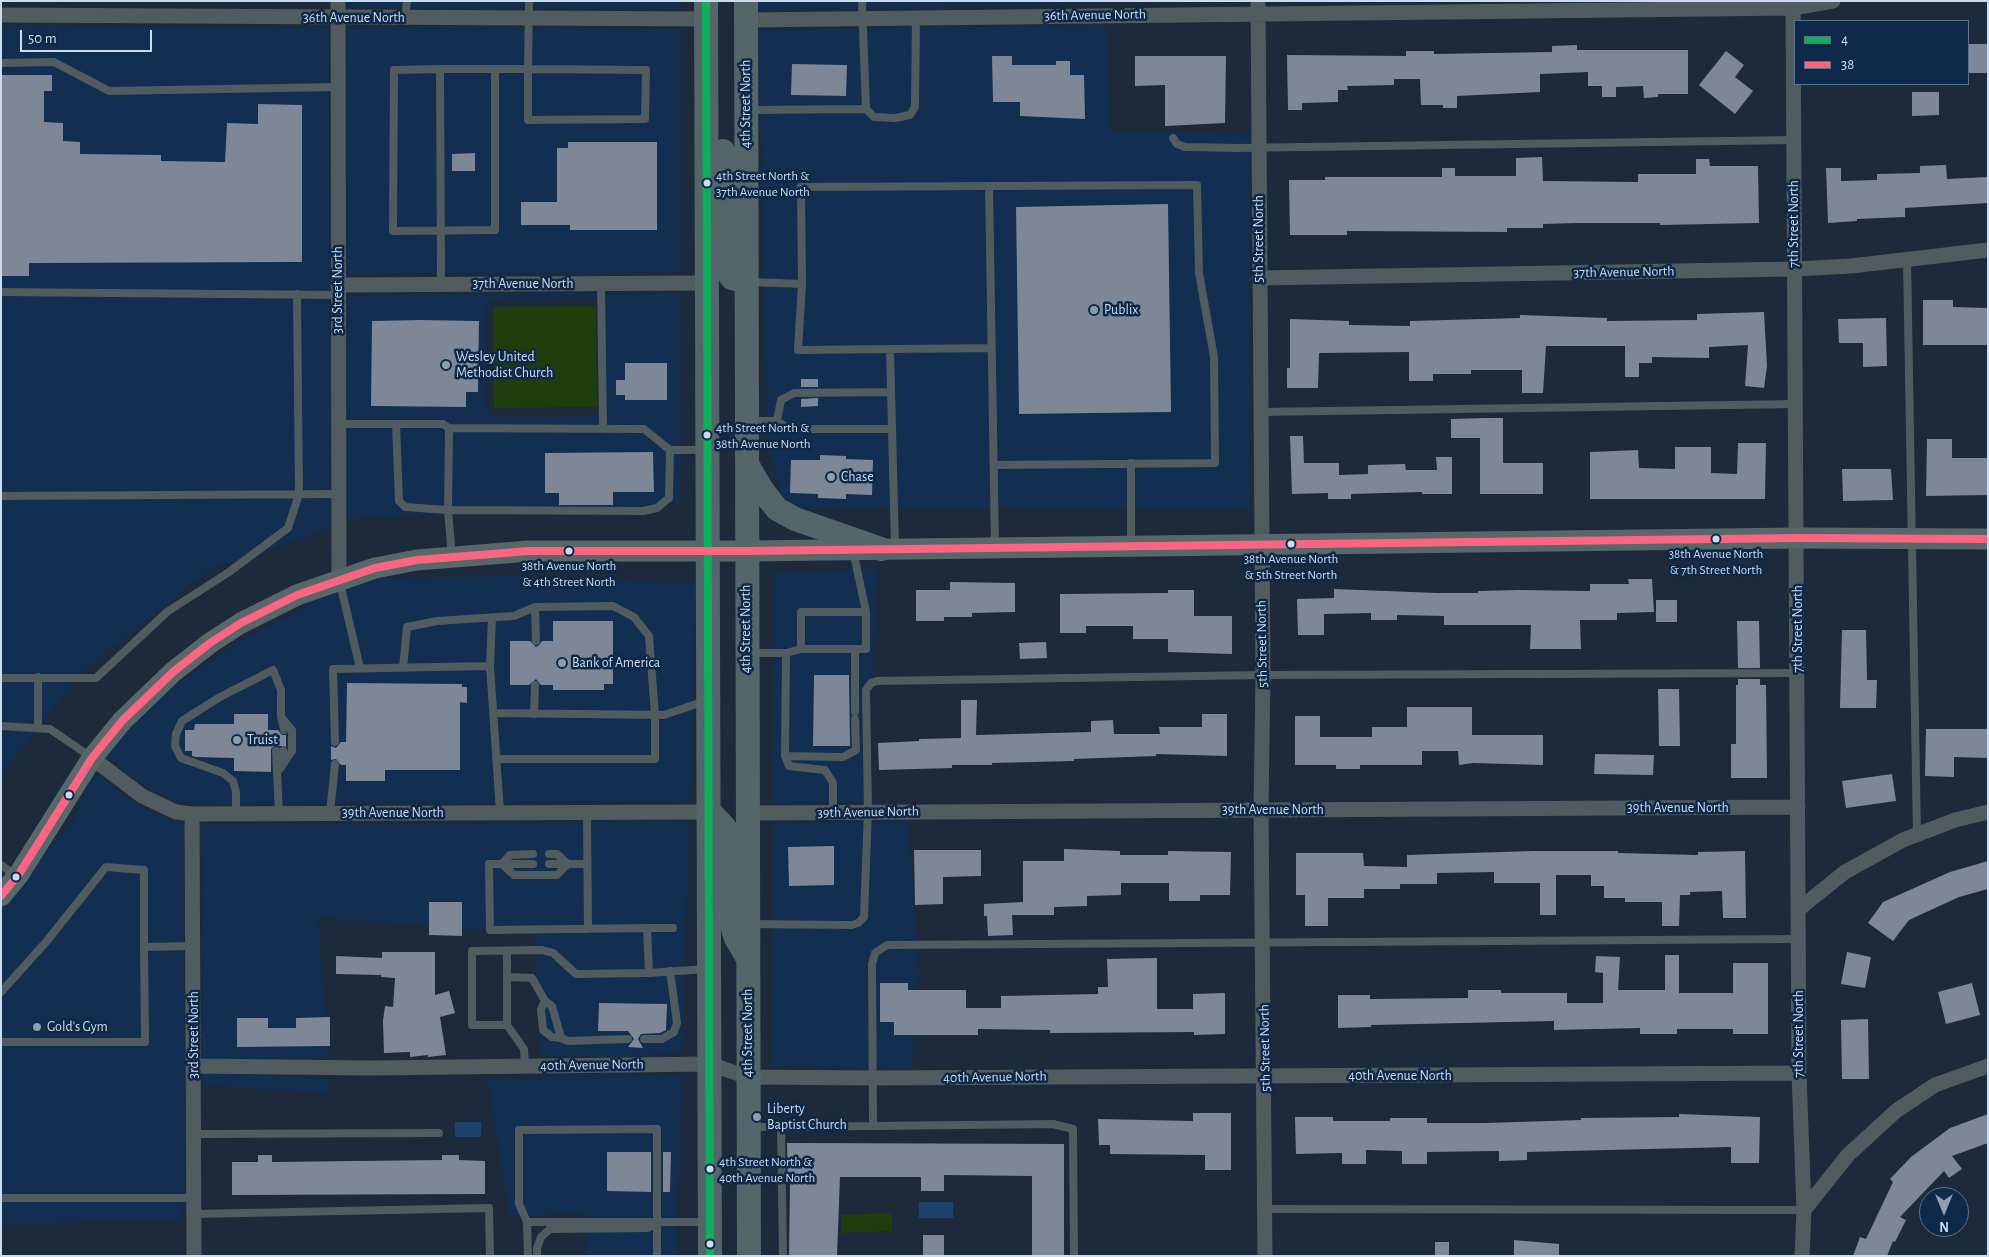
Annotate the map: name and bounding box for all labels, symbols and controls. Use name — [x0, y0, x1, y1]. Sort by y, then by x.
street label: 36th Avenue North — [1044, 6, 1146, 24]
street label: 36th Avenue North — [303, 10, 405, 26]
scale bar — [22, 20, 155, 52]
legend — [1794, 20, 1969, 85]
text: 50 m — [28, 31, 57, 46]
text: 4 — [1841, 32, 1848, 47]
text: 38 — [1841, 57, 1854, 72]
street label: 4th Street North — [738, 60, 754, 148]
place label: 4th Street North & 37th Avenue North — [716, 168, 810, 199]
marker: 4th Street North & 37th Avenue North — [702, 178, 712, 188]
street label: 7th Street North — [1786, 180, 1802, 268]
street label: 5th Street North — [1251, 195, 1267, 283]
street label: 3rd Street North — [330, 246, 346, 334]
street label: 37th Avenue North — [1573, 263, 1675, 281]
street label: 37th Avenue North — [472, 276, 574, 292]
place label: Publix — [1104, 302, 1138, 318]
marker: Publix — [1088, 304, 1100, 316]
place label: Wesley United Methodist Church — [456, 349, 553, 382]
marker: Wesley United Methodist Church — [440, 359, 452, 371]
place label: 4th Street North & 38th Avenue North — [716, 420, 811, 451]
marker: 4th Street North & 38th Avenue North — [702, 430, 712, 440]
place label: Chase — [841, 469, 874, 485]
marker: Chase — [825, 471, 837, 483]
marker: 38th Avenue North & 7th Street North — [1711, 534, 1721, 544]
marker: 38th Avenue North & 5th Street North — [1286, 539, 1296, 549]
marker: 38th Avenue North & 4th Street North — [564, 546, 574, 556]
place label: 38th Avenue North & 7th Street North — [1669, 546, 1763, 577]
place label: 38th Avenue North & 5th Street North — [1244, 551, 1338, 582]
place label: 38th Avenue North & 4th Street North — [522, 558, 616, 589]
street label: 4th Street North — [738, 585, 754, 673]
street label: 7th Street North — [1790, 585, 1806, 673]
street label: 5th Street North — [1253, 600, 1271, 688]
place label: Bank of America — [572, 655, 660, 671]
marker: Bank of America — [556, 657, 568, 669]
place label: Truist — [247, 732, 278, 748]
marker: Truist — [231, 734, 243, 746]
unlabelled marker — [64, 790, 74, 800]
street label: 39th Avenue North — [1627, 800, 1729, 816]
street label: 39th Avenue North — [1222, 802, 1324, 818]
street label: 39th Avenue North — [817, 803, 919, 821]
street label: 39th Avenue North — [342, 805, 444, 821]
unlabelled marker — [11, 872, 21, 882]
street label: 4th Street North — [740, 989, 756, 1077]
street label: 7th Street North — [1791, 990, 1807, 1078]
street label: 3rd Street North — [186, 991, 202, 1079]
street label: 5th Street North — [1256, 1004, 1274, 1092]
place label: Gold's Gym — [47, 1019, 108, 1035]
marker: Gold's Gym — [31, 1021, 43, 1033]
street label: 40th Avenue North — [540, 1056, 644, 1074]
street label: 40th Avenue North — [943, 1068, 1047, 1086]
street label: 40th Avenue North — [1348, 1068, 1452, 1084]
place label: Liberty Baptist Church — [767, 1101, 847, 1134]
marker: Liberty Baptist Church — [751, 1111, 763, 1123]
place label: 4th Street North & 40th Avenue North — [719, 1154, 815, 1185]
marker: 4th Street North & 40th Avenue North — [705, 1164, 715, 1174]
north arrow — [1919, 1187, 1969, 1237]
text: N — [1939, 1219, 1949, 1233]
unlabelled marker — [705, 1239, 715, 1249]

